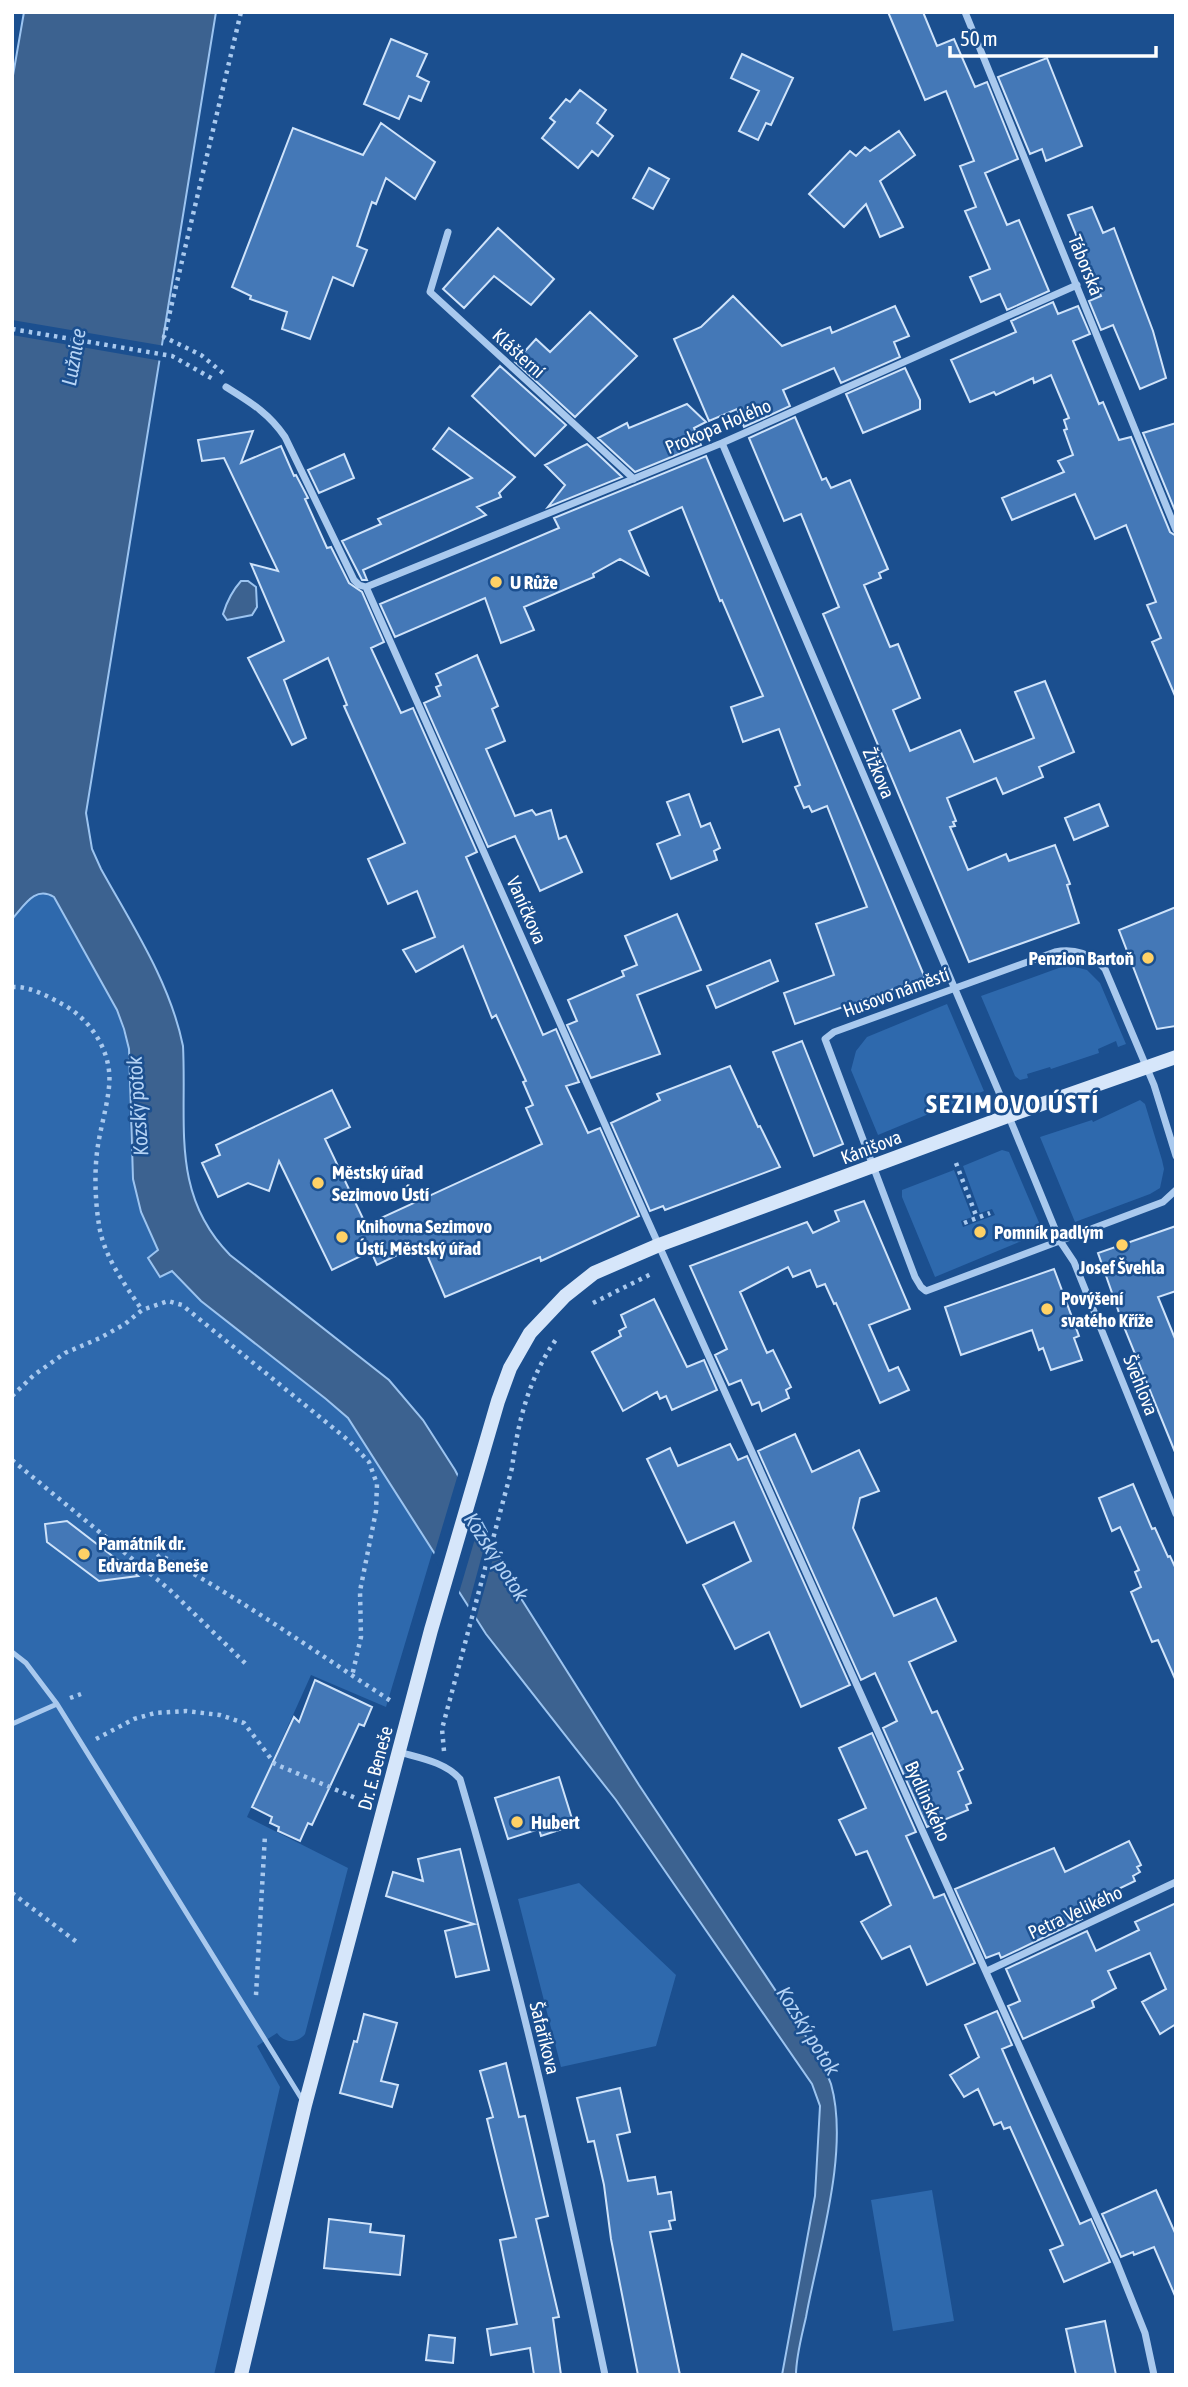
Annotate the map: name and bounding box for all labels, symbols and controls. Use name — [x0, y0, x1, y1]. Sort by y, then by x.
scale bar — [950, 14, 1156, 58]
text: 50 m — [960, 26, 998, 50]
street label: Táborská — [1064, 232, 1108, 298]
street label: Klášterní — [488, 324, 550, 382]
water label: Lužnice — [56, 326, 90, 388]
street label: Prokopa Holého — [662, 394, 774, 458]
place label: U Růže — [510, 571, 558, 593]
marker: U Růže — [488, 574, 504, 590]
street label: Žižkova — [859, 744, 899, 802]
street label: Vaníčkova — [502, 873, 552, 947]
place label: Penzion Bartoň — [1028, 947, 1134, 969]
marker: Penzion Bartoň — [1140, 950, 1156, 966]
street label: Husovo náměstí — [840, 963, 952, 1021]
water label: Kozský potok — [121, 1055, 152, 1157]
district label: SEZIMOVO ÚSTÍ — [926, 1089, 1100, 1119]
street label: Kánišova — [838, 1125, 904, 1169]
place label: Městský úřad Sezimovo Ústí — [332, 1161, 430, 1205]
marker: Městský úřad Sezimovo Ústí — [310, 1175, 326, 1191]
place label: Knihovna Sezimovo Ústí, Městský úřad — [356, 1215, 492, 1259]
place label: Pomník padlým — [994, 1221, 1103, 1243]
marker: Pomník padlým — [972, 1224, 988, 1240]
marker: Knihovna Sezimovo Ústí, Městský úřad — [334, 1229, 350, 1245]
marker: Josef Švehla — [1114, 1237, 1130, 1253]
place label: Josef Švehla — [1078, 1256, 1165, 1278]
place label: Povýšení svatého Kříže — [1061, 1287, 1154, 1331]
marker: Povýšení svatého Kříže — [1039, 1301, 1055, 1317]
street label: Švehlova — [1119, 1352, 1163, 1418]
water label: Kozský potok — [460, 1508, 535, 1606]
place label: Památník dr. Edvarda Beneše — [98, 1532, 209, 1576]
marker: Památník dr. Edvarda Beneše — [76, 1546, 92, 1562]
street label: Dr. E. Beneše — [353, 1723, 397, 1813]
street label: Bydlinského — [901, 1757, 956, 1845]
place label: Hubert — [531, 1811, 580, 1833]
marker: Hubert — [509, 1814, 525, 1830]
street label: Petra Velikého — [1024, 1881, 1126, 1943]
water label: Kozský potok — [772, 1982, 846, 2080]
street label: Šafaříkova — [525, 1999, 565, 2077]

